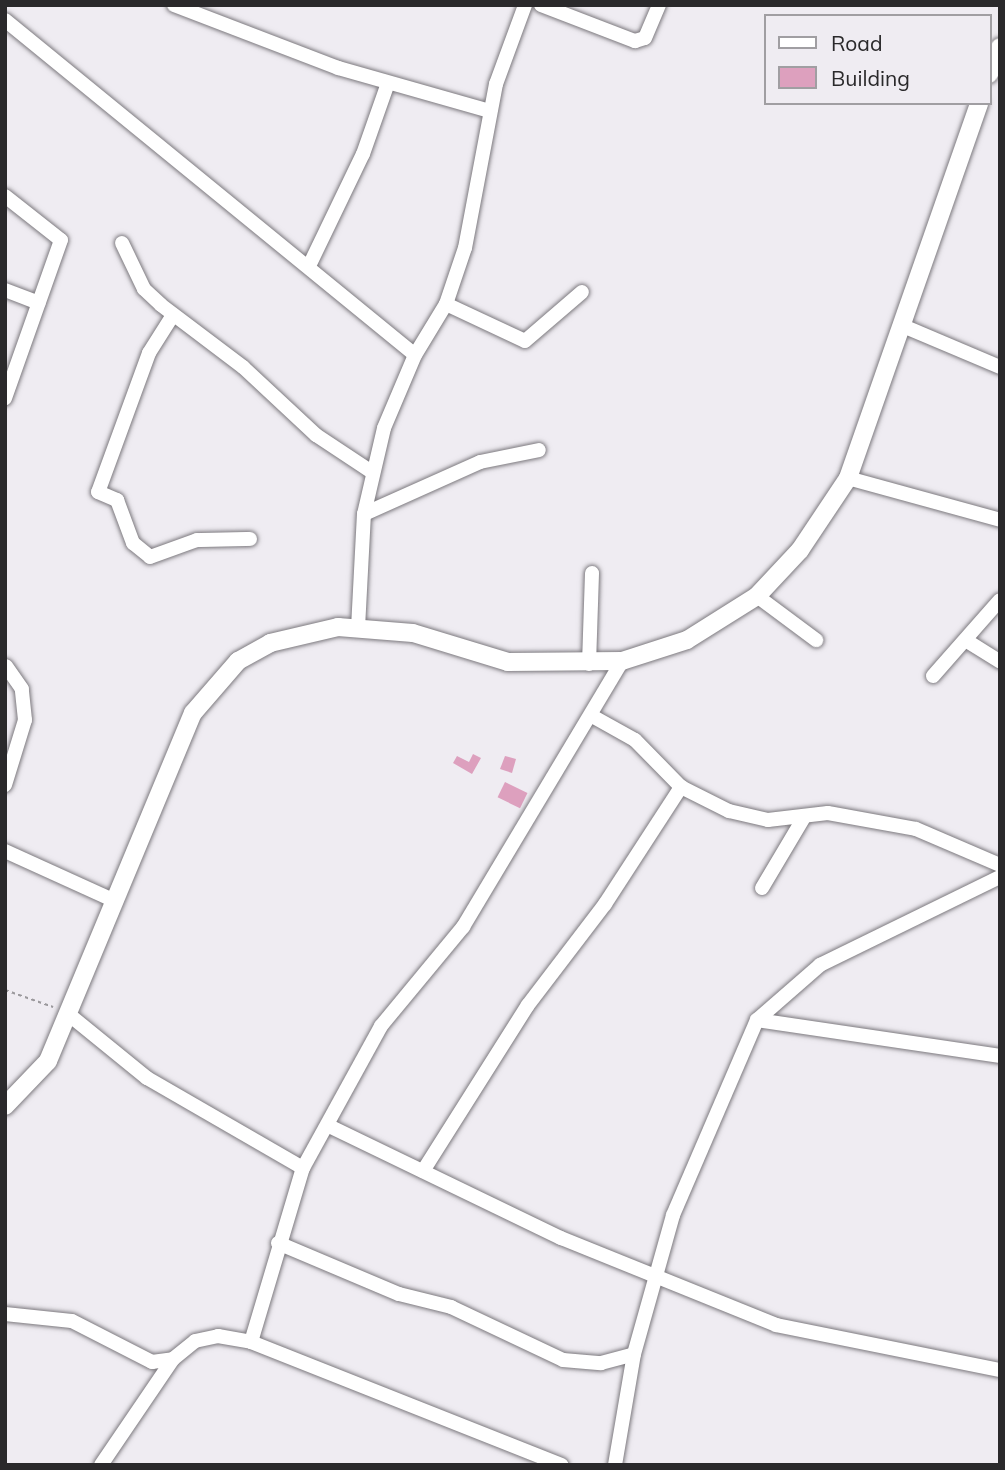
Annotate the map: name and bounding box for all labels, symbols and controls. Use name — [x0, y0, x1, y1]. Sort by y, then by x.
legend — [764, 14, 991, 105]
text: Road — [831, 30, 882, 56]
text: Building — [831, 65, 910, 91]

